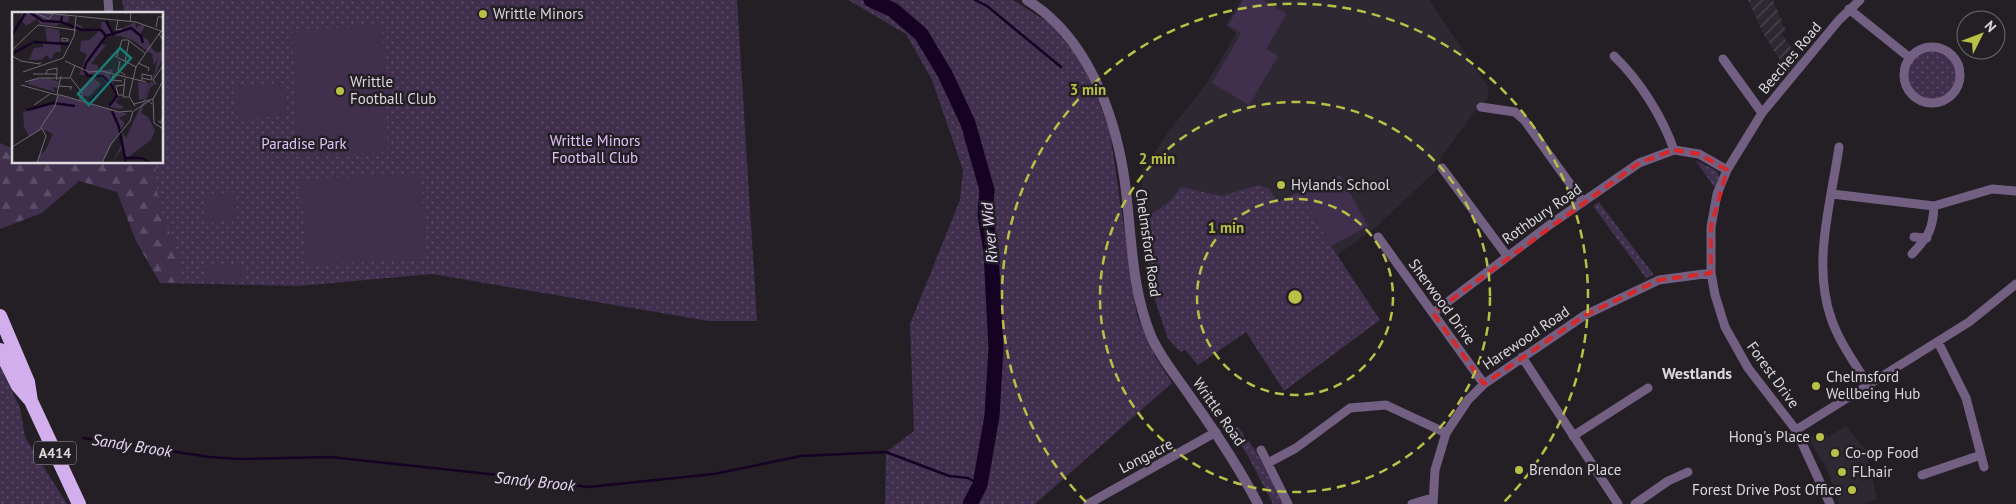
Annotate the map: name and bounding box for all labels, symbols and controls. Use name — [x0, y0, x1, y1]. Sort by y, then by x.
place label: Writtle Minors — [493, 4, 584, 23]
marker: Writtle Minors — [477, 8, 489, 20]
north arrow — [1956, 10, 2006, 60]
inset map — [12, 12, 164, 164]
text: N — [1981, 17, 2000, 36]
street label: Beeches Road — [1754, 18, 1825, 98]
place label: Writtle Football Club — [350, 72, 436, 108]
text: 3 min — [1070, 80, 1106, 99]
marker: Writtle Football Club — [334, 85, 346, 97]
park label: Writtle Minors Football Club — [550, 131, 640, 167]
park label: Paradise Park — [261, 134, 348, 153]
text: 2 min — [1139, 149, 1175, 168]
place label: Hylands School — [1291, 175, 1391, 194]
marker: Hylands School — [1275, 179, 1287, 191]
street label: Rothbury Road — [1498, 179, 1585, 248]
street label: Chelmsford Road — [1132, 188, 1165, 298]
water label: River Wid — [976, 201, 1002, 264]
text: 1 min — [1208, 218, 1244, 237]
street label: Sherwood Drive — [1405, 255, 1480, 348]
centre of rings — [1286, 288, 1304, 306]
street label: Harewood Road — [1479, 302, 1573, 374]
street label: Forest Drive — [1743, 338, 1804, 412]
district label: Westlands — [1662, 363, 1732, 383]
place label: Chelmsford Wellbeing Hub — [1826, 367, 1920, 403]
street label: Writtle Road — [1189, 374, 1250, 449]
marker: Chelmsford Wellbeing Hub — [1810, 380, 1822, 392]
place label: Hong's Place — [1729, 427, 1810, 446]
water label: Sandy Brook — [91, 429, 174, 461]
marker: Hong's Place — [1814, 431, 1826, 443]
street label: Longacre — [1116, 434, 1176, 477]
road number: A414 — [34, 442, 76, 464]
place label: Co-op Food — [1845, 443, 1919, 462]
marker: Co-op Food — [1829, 447, 1841, 459]
place label: Brendon Place — [1529, 460, 1621, 479]
place label: FLhair — [1852, 462, 1892, 481]
marker: Brendon Place — [1513, 464, 1525, 476]
marker: FLhair — [1836, 466, 1848, 478]
water label: Sandy Brook — [494, 467, 577, 495]
place label: Forest Drive Post Office — [1692, 480, 1842, 499]
marker: Forest Drive Post Office — [1846, 484, 1858, 496]

